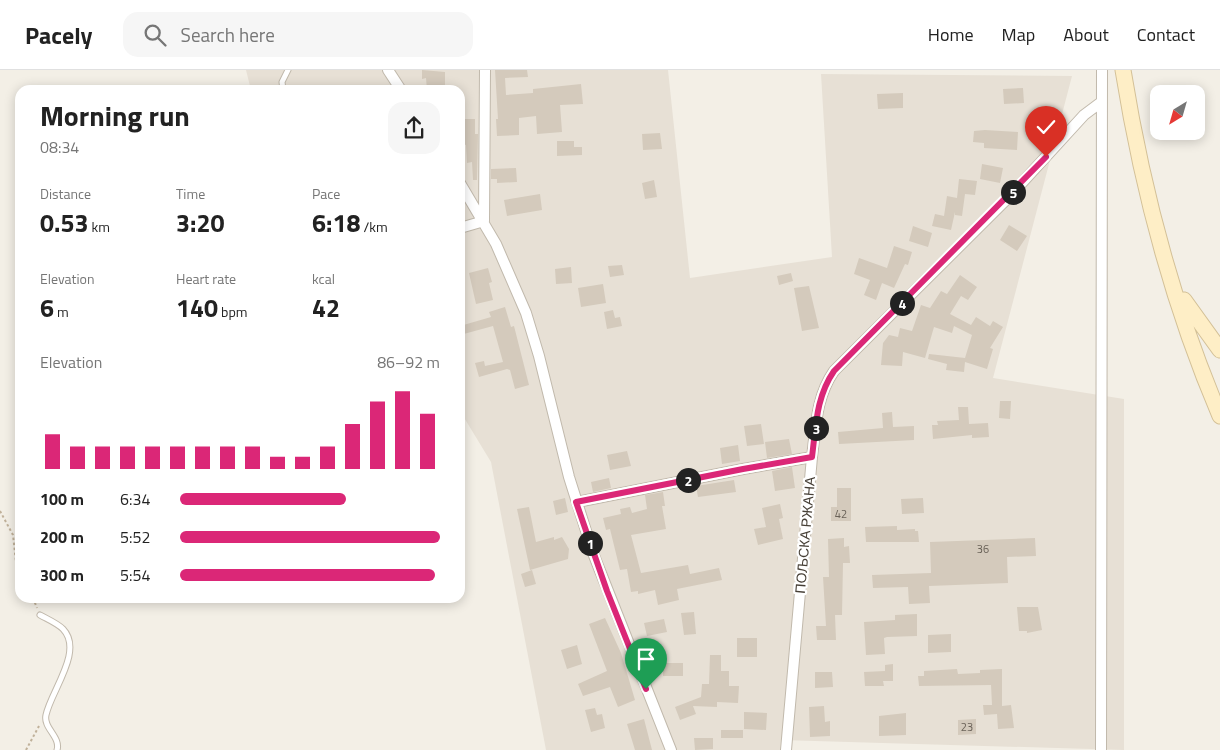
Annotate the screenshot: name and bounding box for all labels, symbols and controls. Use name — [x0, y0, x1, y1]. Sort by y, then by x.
search box — [123, 12, 473, 57]
text: Pacely — [25, 17, 93, 53]
text: Search here — [181, 20, 275, 49]
icon: search — [141, 21, 169, 49]
text: Home — [928, 21, 974, 48]
text: Map — [1002, 21, 1035, 48]
text: About — [1063, 21, 1109, 48]
text: Contact — [1137, 21, 1195, 48]
north arrow — [1150, 85, 1205, 140]
map controls — [1150, 85, 1205, 140]
text: Morning run — [40, 94, 190, 137]
button: share — [388, 102, 440, 154]
pin — [1025, 106, 1067, 157]
icon: check — [1032, 113, 1060, 141]
text: 08:34 — [40, 135, 79, 159]
pin: 5 — [1000, 180, 1026, 204]
text: 5 — [1010, 182, 1017, 203]
text: Distance — [40, 183, 91, 204]
text: Time — [176, 183, 205, 204]
text: Pace — [312, 183, 340, 204]
text: 0.53 — [40, 204, 88, 242]
text: 3:20 — [176, 204, 224, 242]
text: 6:18 — [312, 204, 360, 242]
text: km — [88, 216, 110, 237]
text: /km — [360, 216, 388, 237]
text: Elevation — [40, 268, 94, 289]
text: Heart rate — [176, 268, 236, 289]
text: kcal — [312, 268, 335, 289]
text: 6 — [40, 289, 54, 327]
text: 140 — [176, 289, 218, 327]
text: 42 — [312, 289, 340, 327]
pin: 4 — [890, 290, 914, 316]
text: 4 — [899, 293, 906, 314]
text: m — [54, 301, 69, 322]
text: bpm — [218, 301, 248, 322]
text: Elevation — [40, 350, 102, 374]
text: 86–92 m — [377, 350, 440, 374]
pin: 3 — [804, 416, 828, 440]
text: 3 — [813, 418, 820, 439]
pin: 2 — [676, 468, 700, 492]
text: 2 — [685, 470, 692, 491]
street label: ПОЉСКА РЖАНА — [789, 475, 820, 594]
text: 100 m — [40, 487, 84, 511]
text: 6:34 — [120, 487, 150, 511]
house number: 42 — [835, 506, 847, 522]
text: 200 m — [40, 525, 84, 549]
text: 5:52 — [120, 525, 150, 549]
pin: 1 — [578, 530, 602, 556]
text: 1 — [587, 533, 594, 554]
house number: 36 — [977, 541, 989, 557]
text: 300 m — [40, 563, 84, 587]
text: 5:54 — [120, 563, 150, 587]
pin — [625, 638, 667, 689]
icon: arrive — [632, 645, 660, 673]
house number: 23 — [961, 719, 973, 735]

